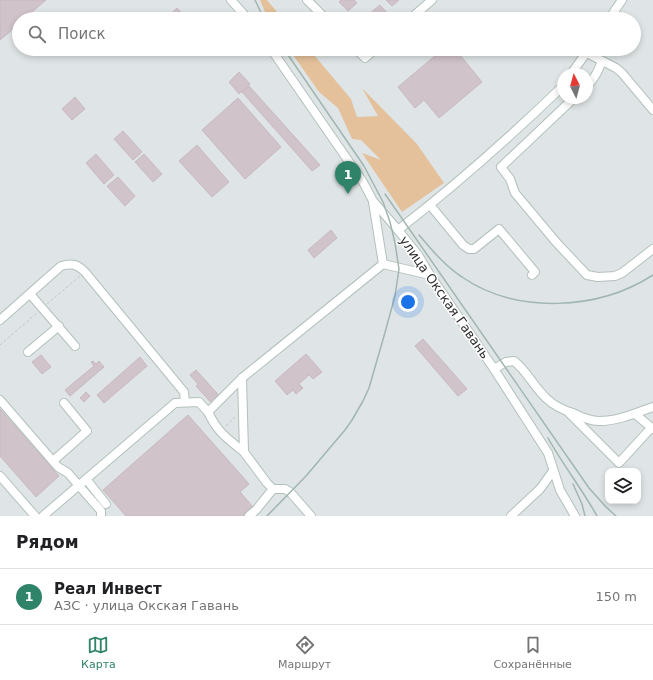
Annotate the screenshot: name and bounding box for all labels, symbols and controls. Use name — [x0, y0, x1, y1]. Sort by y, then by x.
search box — [12, 12, 641, 56]
icon: search — [26, 23, 48, 45]
text: Поиск — [58, 25, 106, 43]
north arrow — [557, 68, 593, 104]
pin: 1 — [335, 161, 361, 194]
street label: улица Окская Гавань — [397, 233, 493, 361]
your location — [398, 292, 418, 312]
map controls — [605, 468, 641, 504]
button: layers — [605, 468, 641, 504]
text: Рядом — [16, 532, 79, 552]
text: Реал Инвест — [54, 580, 162, 598]
text: 1 — [24, 589, 34, 604]
text: 150 m — [595, 589, 637, 604]
text: АЗС · улица Окская Гавань — [54, 598, 239, 613]
tab: Карта — [81, 634, 116, 671]
tab: Маршрут — [278, 634, 331, 671]
tab: Сохранённые — [493, 634, 572, 671]

